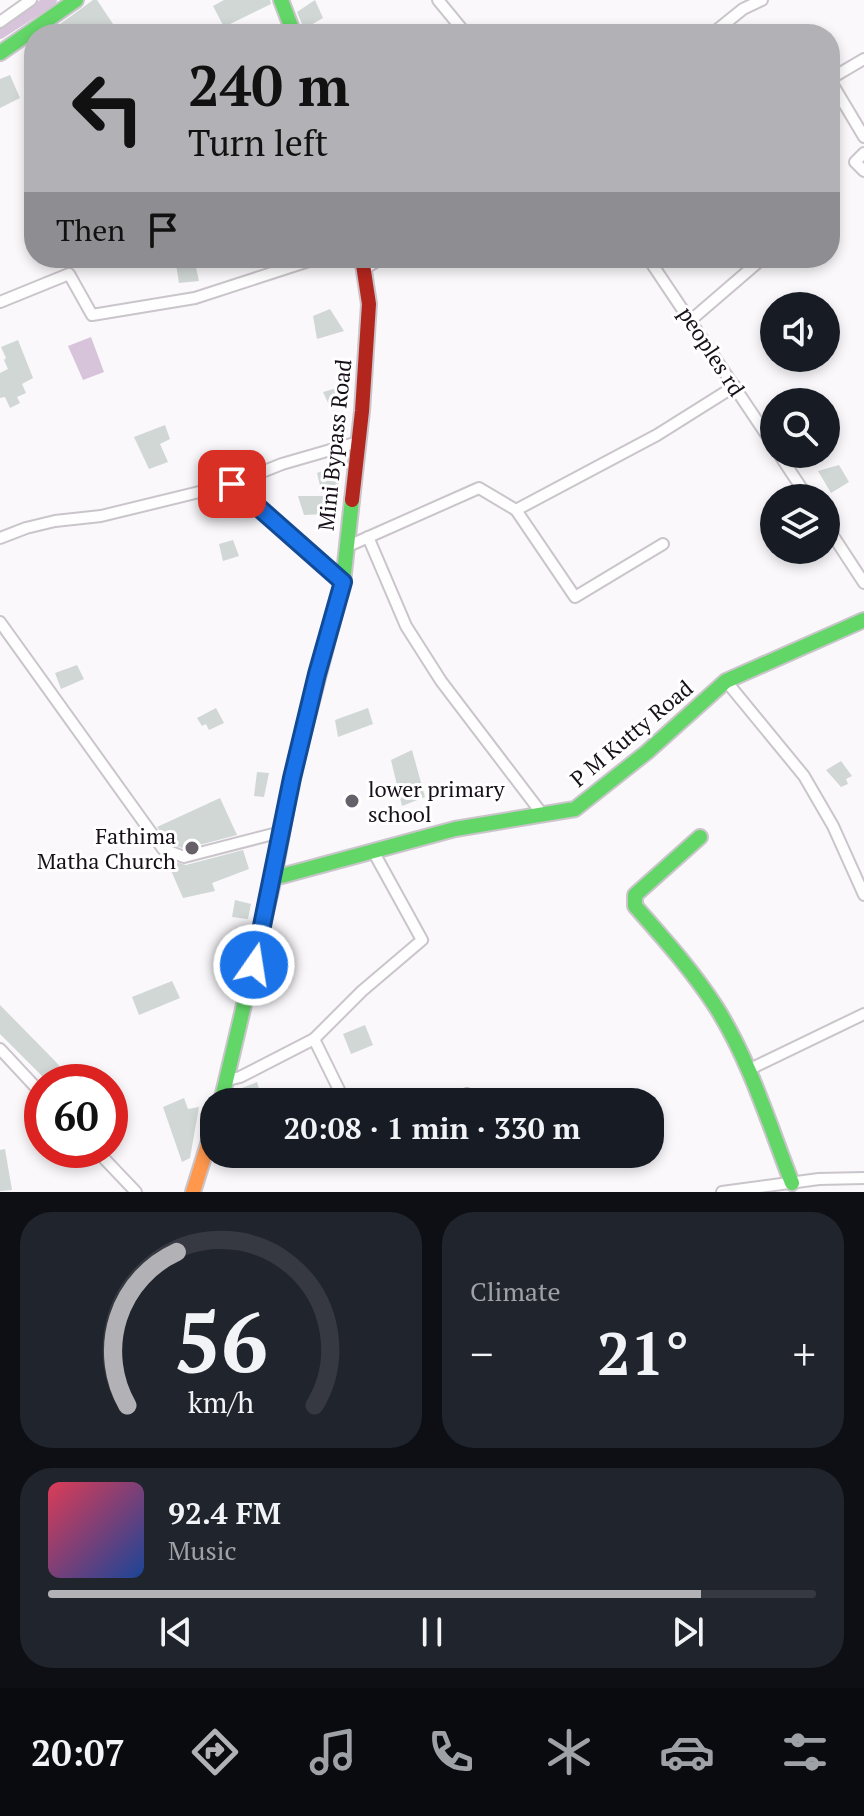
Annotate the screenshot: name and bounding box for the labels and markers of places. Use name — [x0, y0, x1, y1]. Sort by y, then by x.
pin — [198, 450, 266, 518]
place label: lower primary school — [368, 774, 506, 828]
marker: lower primary school — [343, 792, 361, 810]
place label: Fathima Matha Church — [37, 821, 176, 875]
marker: Fathima Matha Church — [183, 839, 201, 857]

